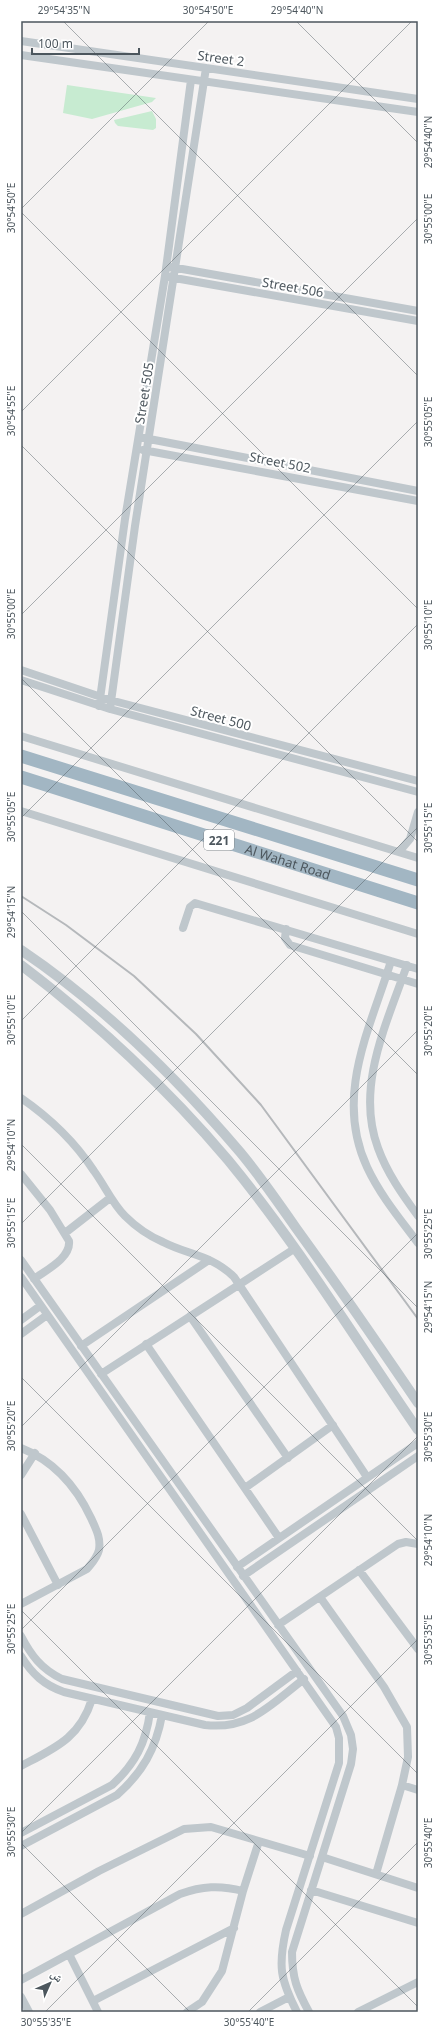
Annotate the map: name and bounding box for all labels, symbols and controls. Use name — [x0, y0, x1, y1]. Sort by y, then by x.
text: 29°54'35"N — [38, 3, 90, 17]
text: 30°54'50"E — [183, 3, 233, 17]
text: 29°54'40"N — [271, 3, 323, 17]
scale bar — [32, 30, 139, 56]
text: 100 m — [38, 35, 73, 52]
street label: Street 2 — [196, 46, 246, 70]
text: 29°54'40"N — [421, 116, 435, 168]
text: 30°54'50"E — [4, 183, 18, 233]
text: 30°55'00"E — [421, 194, 435, 244]
street label: Street 506 — [261, 273, 325, 301]
street label: Street 505 — [130, 361, 158, 425]
text: 30°54'55"E — [4, 386, 18, 436]
text: 30°55'05"E — [421, 397, 435, 447]
street label: Street 502 — [248, 447, 312, 477]
text: 30°55'00"E — [4, 589, 18, 639]
text: 30°55'10"E — [421, 600, 435, 650]
street label: Street 500 — [189, 701, 253, 735]
text: 30°55'05"E — [4, 792, 18, 842]
text: 30°55'15"E — [421, 803, 435, 853]
road number: 221 — [204, 830, 234, 850]
street label: Al Wahat Road — [243, 840, 333, 884]
text: 29°54'15"N — [4, 886, 18, 938]
text: 30°55'10"E — [4, 995, 18, 1045]
text: 30°55'20"E — [421, 1006, 435, 1056]
text: 29°54'10"N — [4, 1119, 18, 1171]
text: 30°55'15"E — [4, 1198, 18, 1248]
text: 30°55'25"E — [421, 1209, 435, 1259]
text: 29°54'15"N — [421, 1281, 435, 1333]
text: 30°55'20"E — [4, 1401, 18, 1451]
text: 30°55'30"E — [421, 1412, 435, 1462]
text: 29°54'10"N — [421, 1514, 435, 1566]
text: 30°55'25"E — [4, 1604, 18, 1654]
text: 30°55'35"E — [421, 1615, 435, 1665]
text: 30°55'30"E — [4, 1807, 18, 1857]
text: 30°55'40"E — [421, 1818, 435, 1868]
north arrow — [30, 1963, 70, 2003]
text: ش — [47, 1966, 67, 1986]
text: 30°55'35"E — [21, 2015, 71, 2029]
text: 30°55'40"E — [224, 2015, 274, 2029]

